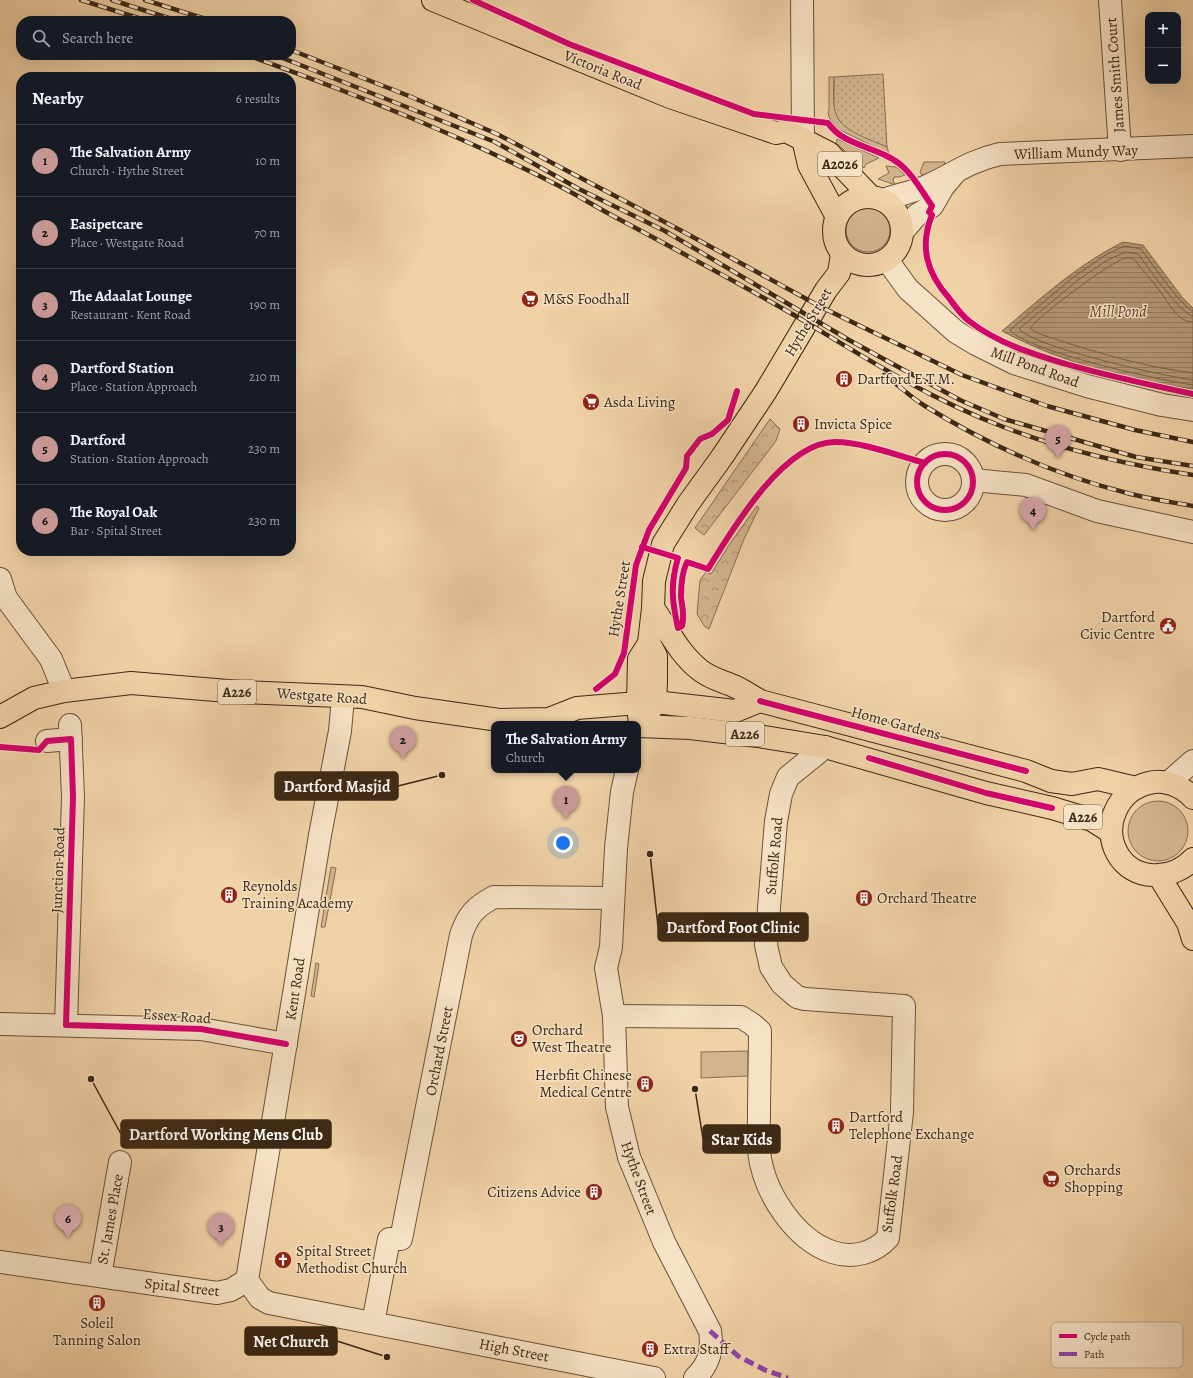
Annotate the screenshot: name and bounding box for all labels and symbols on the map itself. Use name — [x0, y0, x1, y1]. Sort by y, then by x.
street label: James Smith Court — [1101, 17, 1129, 133]
street label: Victoria Road — [560, 45, 646, 95]
street label: William Mundy Way — [1013, 140, 1139, 164]
road number: A2026 — [818, 152, 862, 176]
street label: Hythe Street — [780, 284, 836, 360]
supermarket icon: M&S Foodhall — [520, 289, 540, 309]
place label: M&S Foodhall — [543, 289, 630, 309]
water label: Mill Pond — [1089, 301, 1147, 323]
street label: Mill Pond Road — [988, 342, 1083, 393]
building icon: Dartford E.T.M. — [834, 369, 854, 389]
place label: Dartford E.T.M. — [857, 369, 955, 389]
supermarket icon: Asda Living — [581, 392, 601, 412]
place label: Asda Living — [603, 392, 676, 412]
building icon: Invicta Spice — [791, 414, 811, 434]
place label: Invicta Spice — [814, 414, 893, 434]
pin: 5 — [1045, 425, 1071, 458]
pin: 4 — [1020, 497, 1046, 530]
street label: Hythe Street — [603, 559, 635, 639]
place label: Dartford Civic Centre — [1080, 607, 1156, 644]
public building icon: Dartford Civic Centre — [1158, 616, 1178, 636]
road number: A226 — [218, 680, 256, 704]
street label: Westgate Road — [275, 683, 369, 709]
street label: Home Gardens — [849, 701, 943, 745]
road number: A226 — [726, 722, 764, 746]
pin: 2 — [390, 726, 416, 759]
callout: Dartford Masjid — [275, 772, 398, 800]
text: Dartford Masjid — [283, 776, 391, 798]
pin: 1 — [553, 786, 579, 819]
road number: A226 — [1064, 805, 1102, 829]
street label: Suffolk Road — [761, 815, 787, 896]
street label: Junction Road — [47, 826, 70, 913]
your location — [553, 833, 573, 853]
place label: Reynolds Training Academy — [242, 876, 353, 913]
building icon: Reynolds Training Academy — [219, 885, 239, 905]
building icon: Orchard Theatre — [854, 888, 874, 908]
place label: Orchard Theatre — [877, 888, 977, 908]
callout: Dartford Foot Clinic — [658, 913, 808, 941]
text: Dartford Foot Clinic — [666, 917, 800, 939]
street label: Kent Road — [280, 955, 310, 1022]
street label: Essex Road — [142, 1004, 213, 1028]
street label: Orchard Street — [421, 1004, 457, 1097]
place label: Orchard West Theatre — [531, 1020, 612, 1057]
theatre icon: Orchard West Theatre — [509, 1029, 529, 1049]
place label: Herbfit Chinese Medical Centre — [535, 1065, 632, 1102]
building icon: Herbfit Chinese Medical Centre — [635, 1074, 655, 1094]
place label: Dartford Telephone Exchange — [849, 1107, 974, 1144]
building icon: Dartford Telephone Exchange — [826, 1116, 846, 1136]
callout: Dartford Working Mens Club — [121, 1120, 331, 1148]
text: Dartford Working Mens Club — [129, 1124, 323, 1146]
callout: Star Kids — [703, 1125, 780, 1153]
text: Star Kids — [711, 1129, 773, 1151]
street label: Hythe Street — [616, 1138, 662, 1218]
street label: Suffolk Road — [877, 1153, 907, 1234]
place label: Orchards Shopping — [1064, 1160, 1124, 1197]
supermarket icon: Orchards Shopping — [1041, 1169, 1061, 1189]
street label: St. James Place — [92, 1172, 128, 1266]
place label: Citizens Advice — [487, 1182, 581, 1202]
building icon: Citizens Advice — [584, 1182, 604, 1202]
pin: 6 — [55, 1205, 81, 1238]
pin: 3 — [208, 1213, 234, 1246]
place label: Spital Street Methodist Church — [296, 1241, 407, 1278]
church icon: Spital Street Methodist Church — [273, 1250, 293, 1270]
street label: Spital Street — [143, 1273, 221, 1301]
building icon: Soleil Tanning Salon — [87, 1293, 107, 1313]
place label: Soleil Tanning Salon — [53, 1313, 141, 1350]
legend — [1051, 1322, 1183, 1368]
callout: Net Church — [245, 1327, 337, 1355]
text: Cycle path — [1084, 1329, 1131, 1344]
text: Net Church — [253, 1331, 329, 1353]
street label: High Street — [477, 1333, 551, 1367]
building icon: Extra Staff — [640, 1339, 660, 1359]
place label: Extra Staff — [663, 1339, 731, 1359]
text: Path — [1084, 1347, 1105, 1362]

